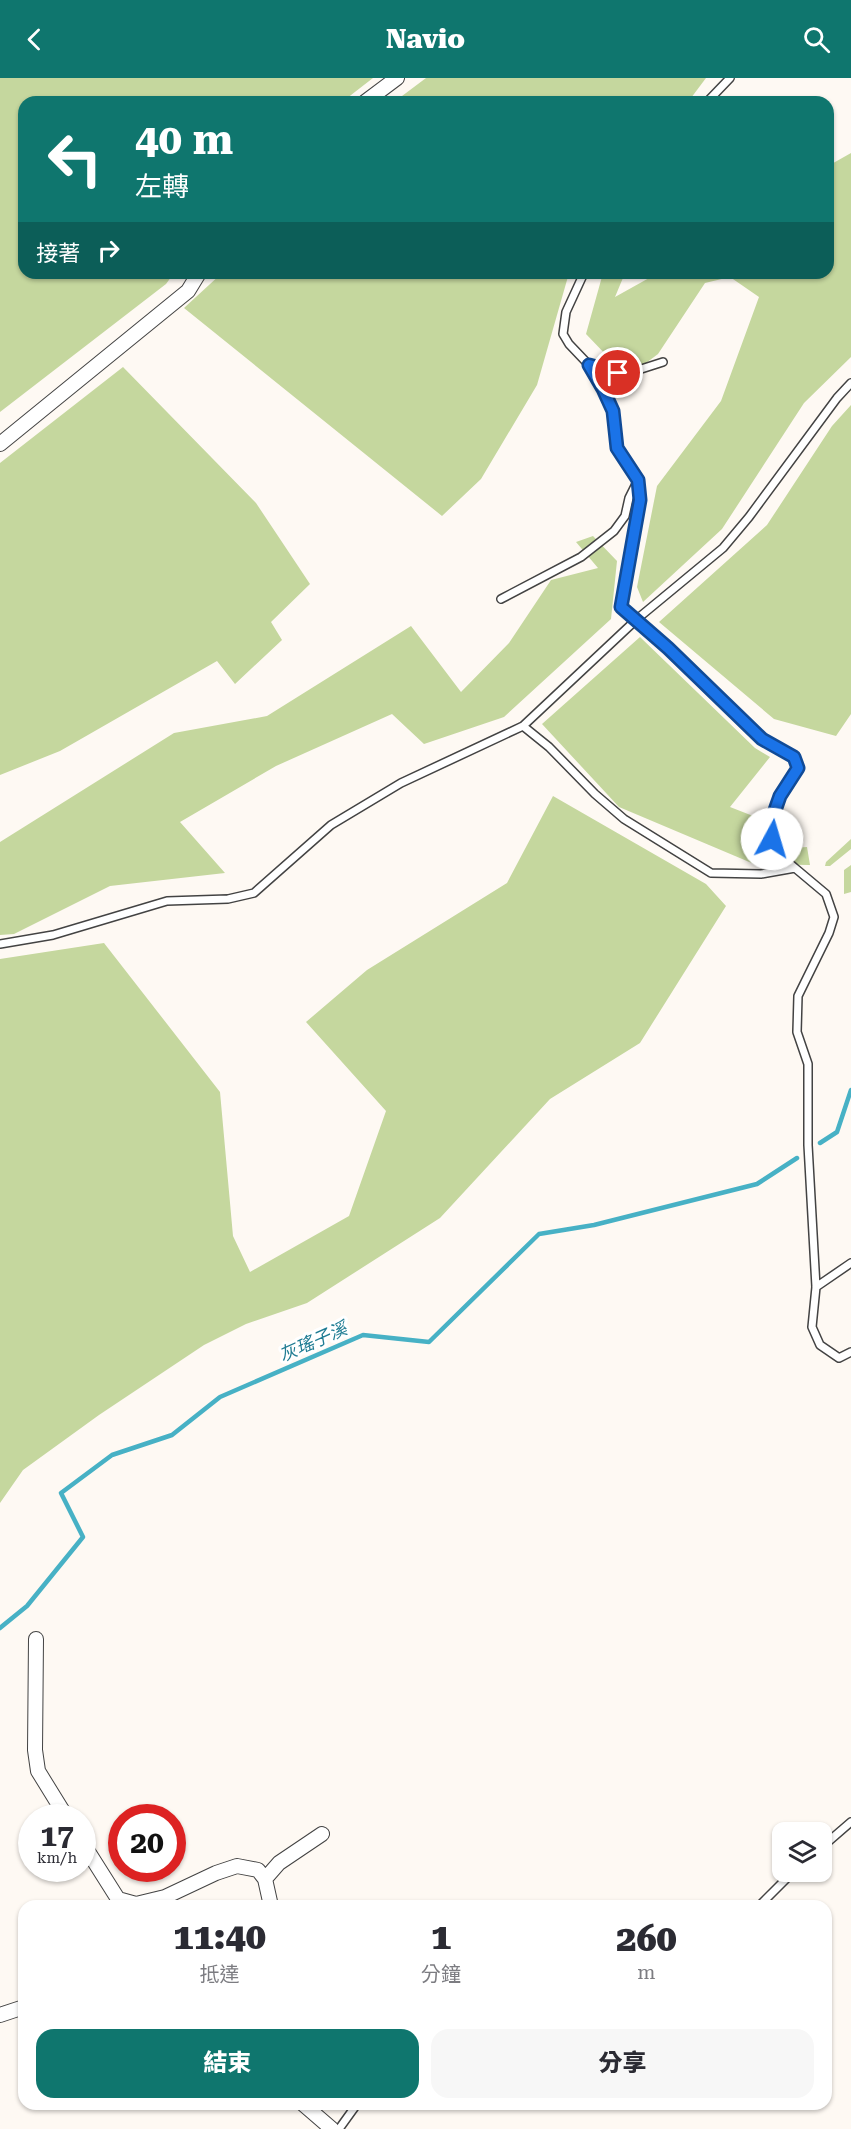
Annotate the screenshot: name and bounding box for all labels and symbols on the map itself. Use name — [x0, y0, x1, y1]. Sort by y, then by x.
pin — [592, 347, 643, 398]
position arrow — [740, 807, 804, 871]
water label: 灰瑤子溪 — [276, 1316, 353, 1366]
speed limit sign: 20 — [108, 1804, 186, 1882]

